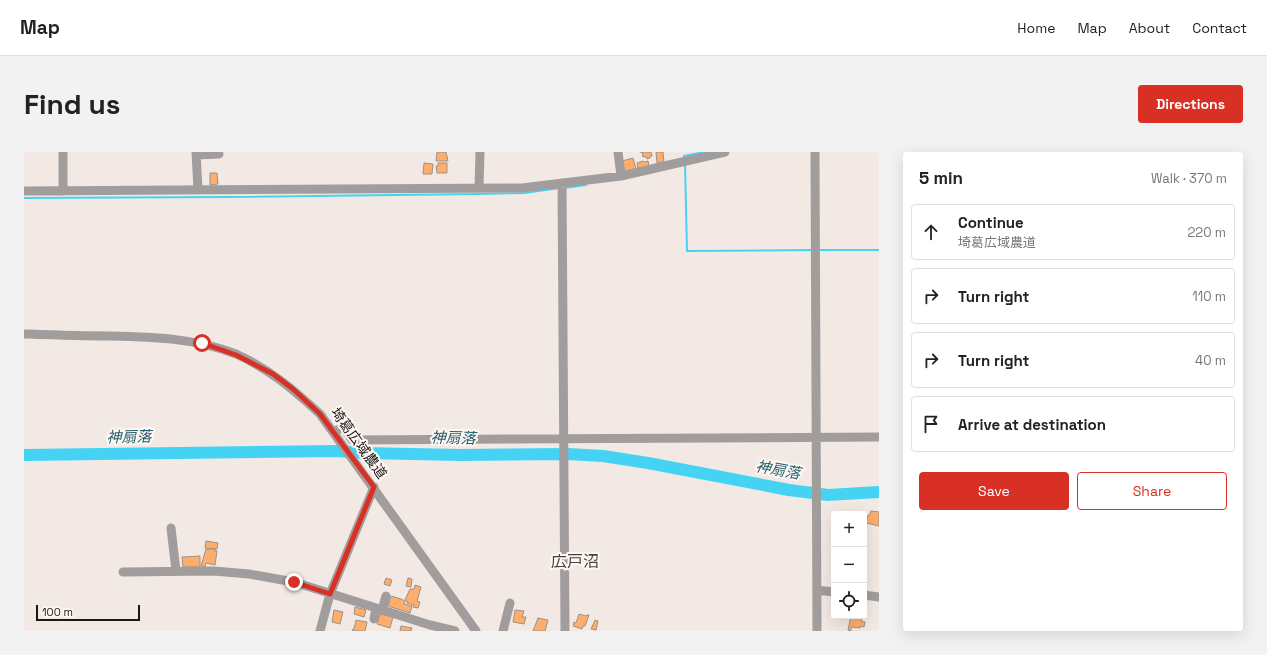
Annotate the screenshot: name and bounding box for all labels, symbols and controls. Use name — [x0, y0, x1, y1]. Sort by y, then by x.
text: Map — [20, 15, 60, 40]
text: Home — [1017, 19, 1055, 37]
text: Map — [1077, 19, 1107, 37]
text: About — [1129, 19, 1170, 37]
text: Contact — [1192, 19, 1247, 37]
button: Directions — [1138, 85, 1243, 123]
text: Find us — [24, 86, 121, 122]
text: 5 min — [919, 167, 963, 189]
text: Walk · 370 m — [1151, 170, 1227, 187]
text: Continue — [958, 213, 1024, 232]
icon: ahead — [920, 221, 942, 243]
text: 220 m — [1187, 224, 1226, 241]
text: 埼葛広域農道 — [958, 234, 1036, 251]
icon: right — [920, 285, 942, 307]
text: Turn right — [958, 287, 1029, 306]
text: 110 m — [1192, 288, 1226, 305]
route start — [193, 334, 211, 352]
icon: right — [920, 349, 942, 371]
text: Turn right — [958, 351, 1029, 370]
text: 40 m — [1195, 352, 1226, 369]
street label: 埼葛広域農道 — [327, 404, 391, 482]
icon: arrive — [920, 413, 942, 435]
text: Arrive at destination — [958, 415, 1106, 434]
water label: 神扇落 — [106, 427, 154, 446]
water label: 神扇落 — [430, 428, 478, 447]
water label: 神扇落 — [754, 456, 804, 483]
button: Save — [919, 472, 1069, 510]
button: Share — [1077, 472, 1227, 510]
map controls — [831, 511, 867, 619]
button: + — [831, 511, 867, 547]
button: − — [831, 547, 867, 583]
district label: 広戸沼 — [551, 551, 599, 572]
route end — [285, 573, 303, 591]
button: locate — [831, 583, 867, 619]
scale bar — [36, 603, 140, 622]
text: 100 m — [42, 605, 73, 619]

